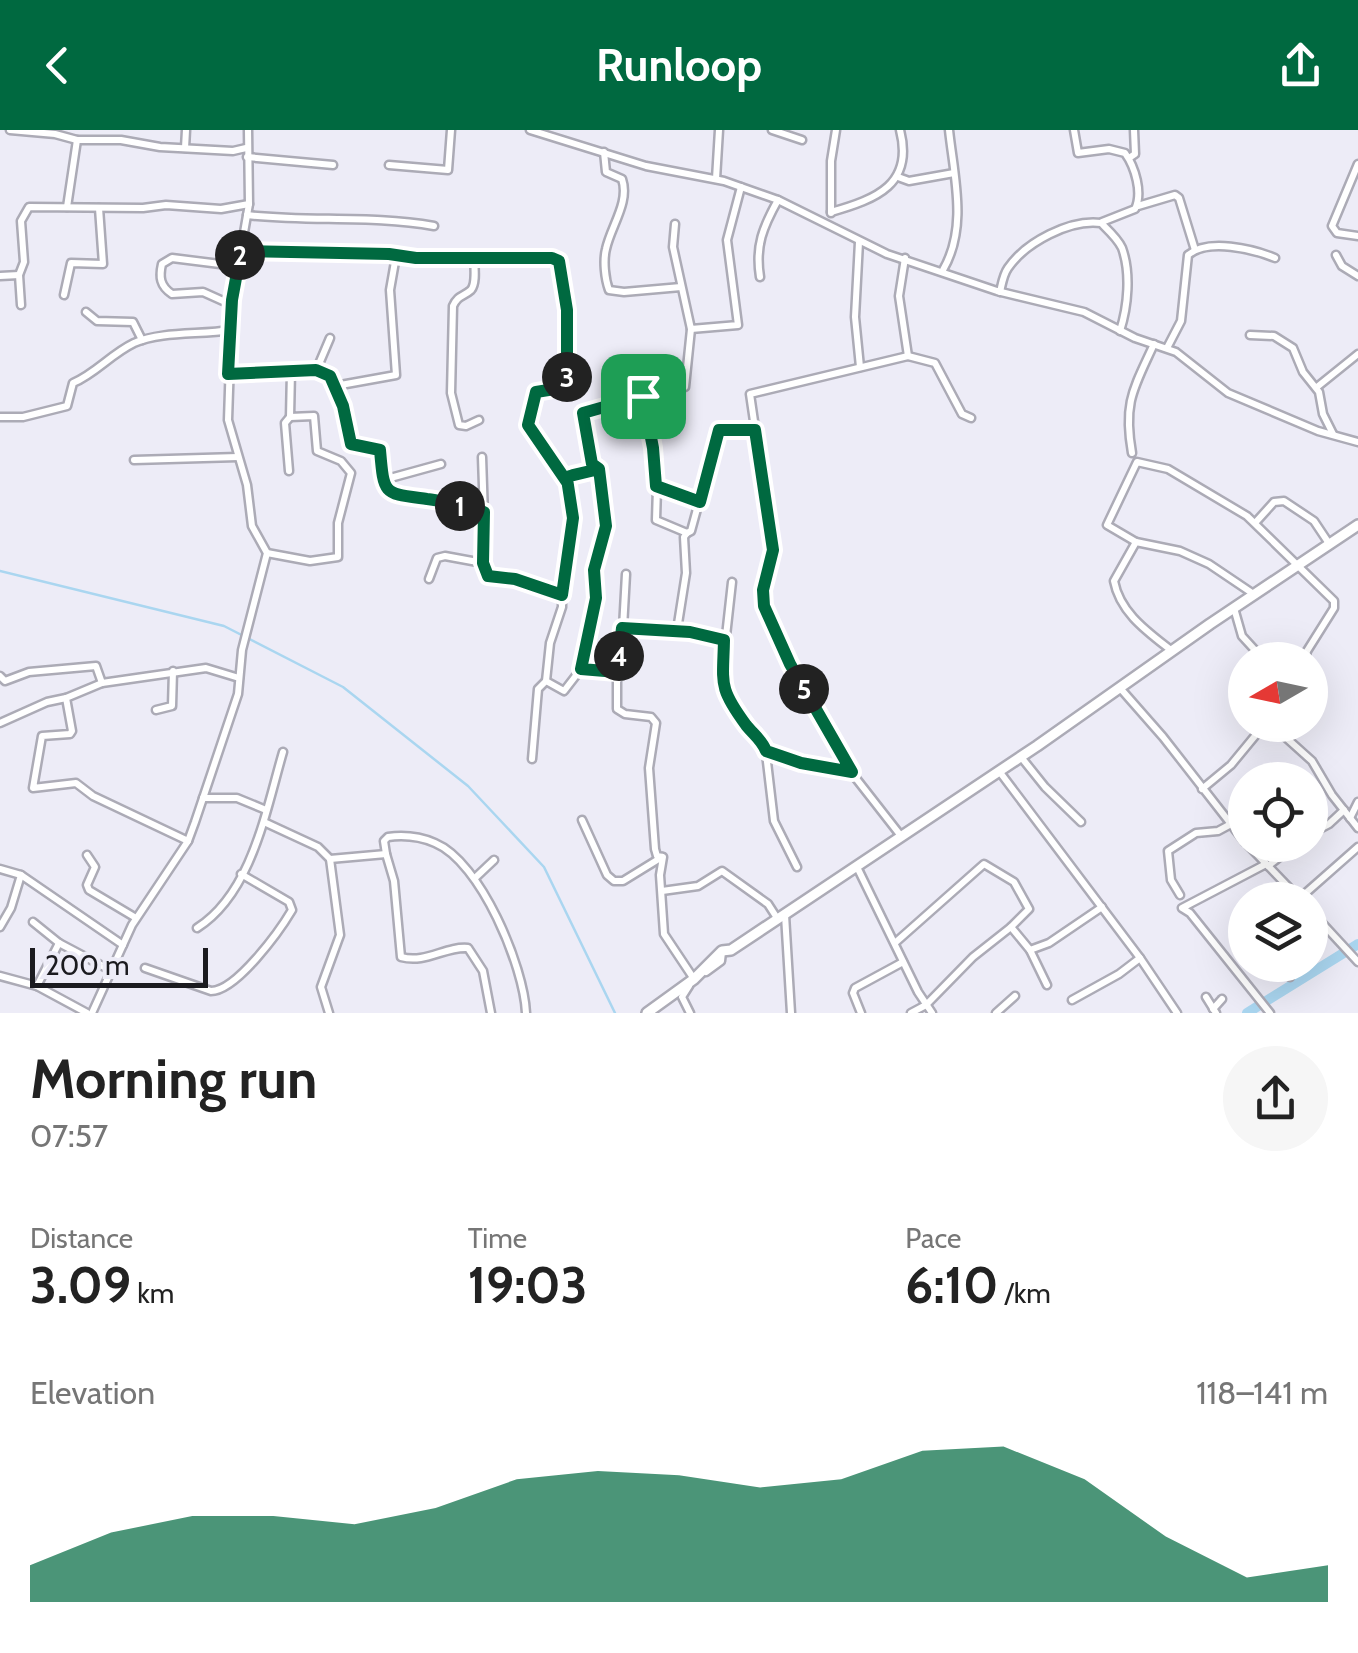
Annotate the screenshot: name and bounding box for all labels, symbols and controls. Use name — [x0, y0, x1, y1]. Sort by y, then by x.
icon: back — [30, 38, 85, 93]
text: Runloop — [596, 38, 762, 92]
icon: share — [1273, 38, 1328, 93]
pin: 2 — [215, 230, 265, 280]
text: 2 — [233, 238, 247, 272]
pin: 3 — [542, 352, 592, 402]
pin — [601, 354, 686, 439]
text: 3 — [559, 360, 575, 394]
icon: arrive — [616, 369, 671, 424]
pin: 1 — [435, 481, 485, 531]
text: 1 — [455, 489, 465, 523]
pin: 4 — [594, 631, 644, 681]
text: 4 — [610, 639, 628, 673]
north arrow — [1228, 642, 1328, 742]
map controls — [1228, 642, 1328, 982]
pin: 5 — [779, 664, 829, 714]
text: 5 — [796, 672, 812, 706]
button: locate — [1228, 762, 1328, 862]
button: layers — [1228, 882, 1328, 982]
scale bar — [30, 943, 208, 988]
text: 200 m — [45, 948, 130, 982]
text: Morning run — [30, 1045, 317, 1112]
button: share — [1223, 1046, 1328, 1151]
text: 07:57 — [30, 1116, 108, 1155]
text: Distance — [30, 1221, 133, 1255]
text: Time — [468, 1221, 527, 1255]
text: Pace — [905, 1221, 961, 1255]
text: 3.09 — [30, 1255, 131, 1316]
text: 19:03 — [468, 1255, 588, 1316]
text: 6:10 — [905, 1255, 998, 1316]
text: km — [131, 1276, 174, 1310]
text: /km — [998, 1276, 1051, 1310]
text: Elevation — [30, 1373, 155, 1412]
text: 118–141 m — [1196, 1373, 1328, 1412]

